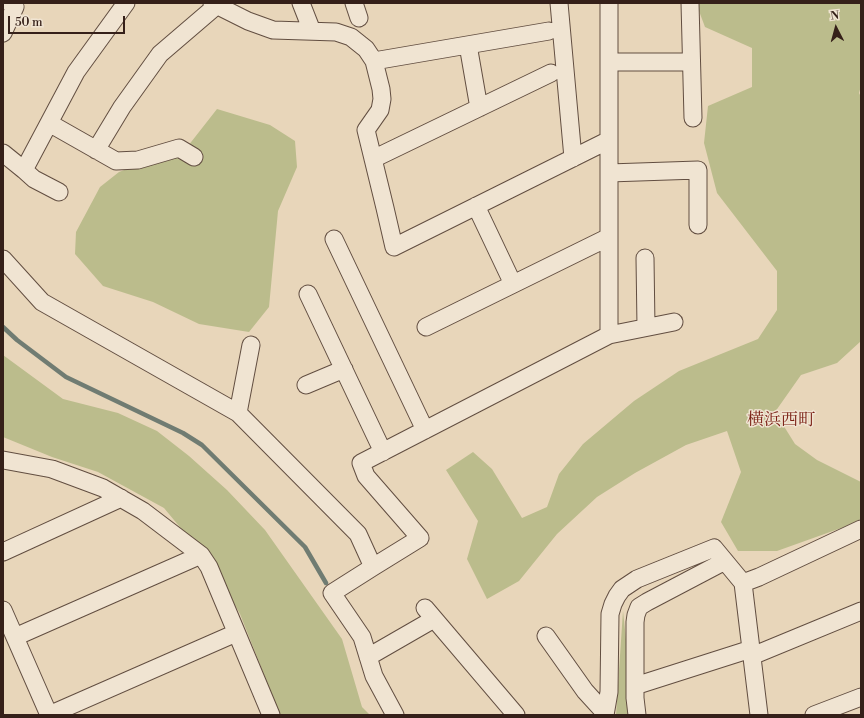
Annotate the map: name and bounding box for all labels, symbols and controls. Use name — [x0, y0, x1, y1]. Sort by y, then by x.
scale bar — [10, 8, 127, 34]
north arrow — [816, 8, 856, 48]
text: N — [830, 9, 840, 23]
text: 50 m — [15, 15, 43, 30]
district label: 横浜西町 — [747, 411, 815, 431]

